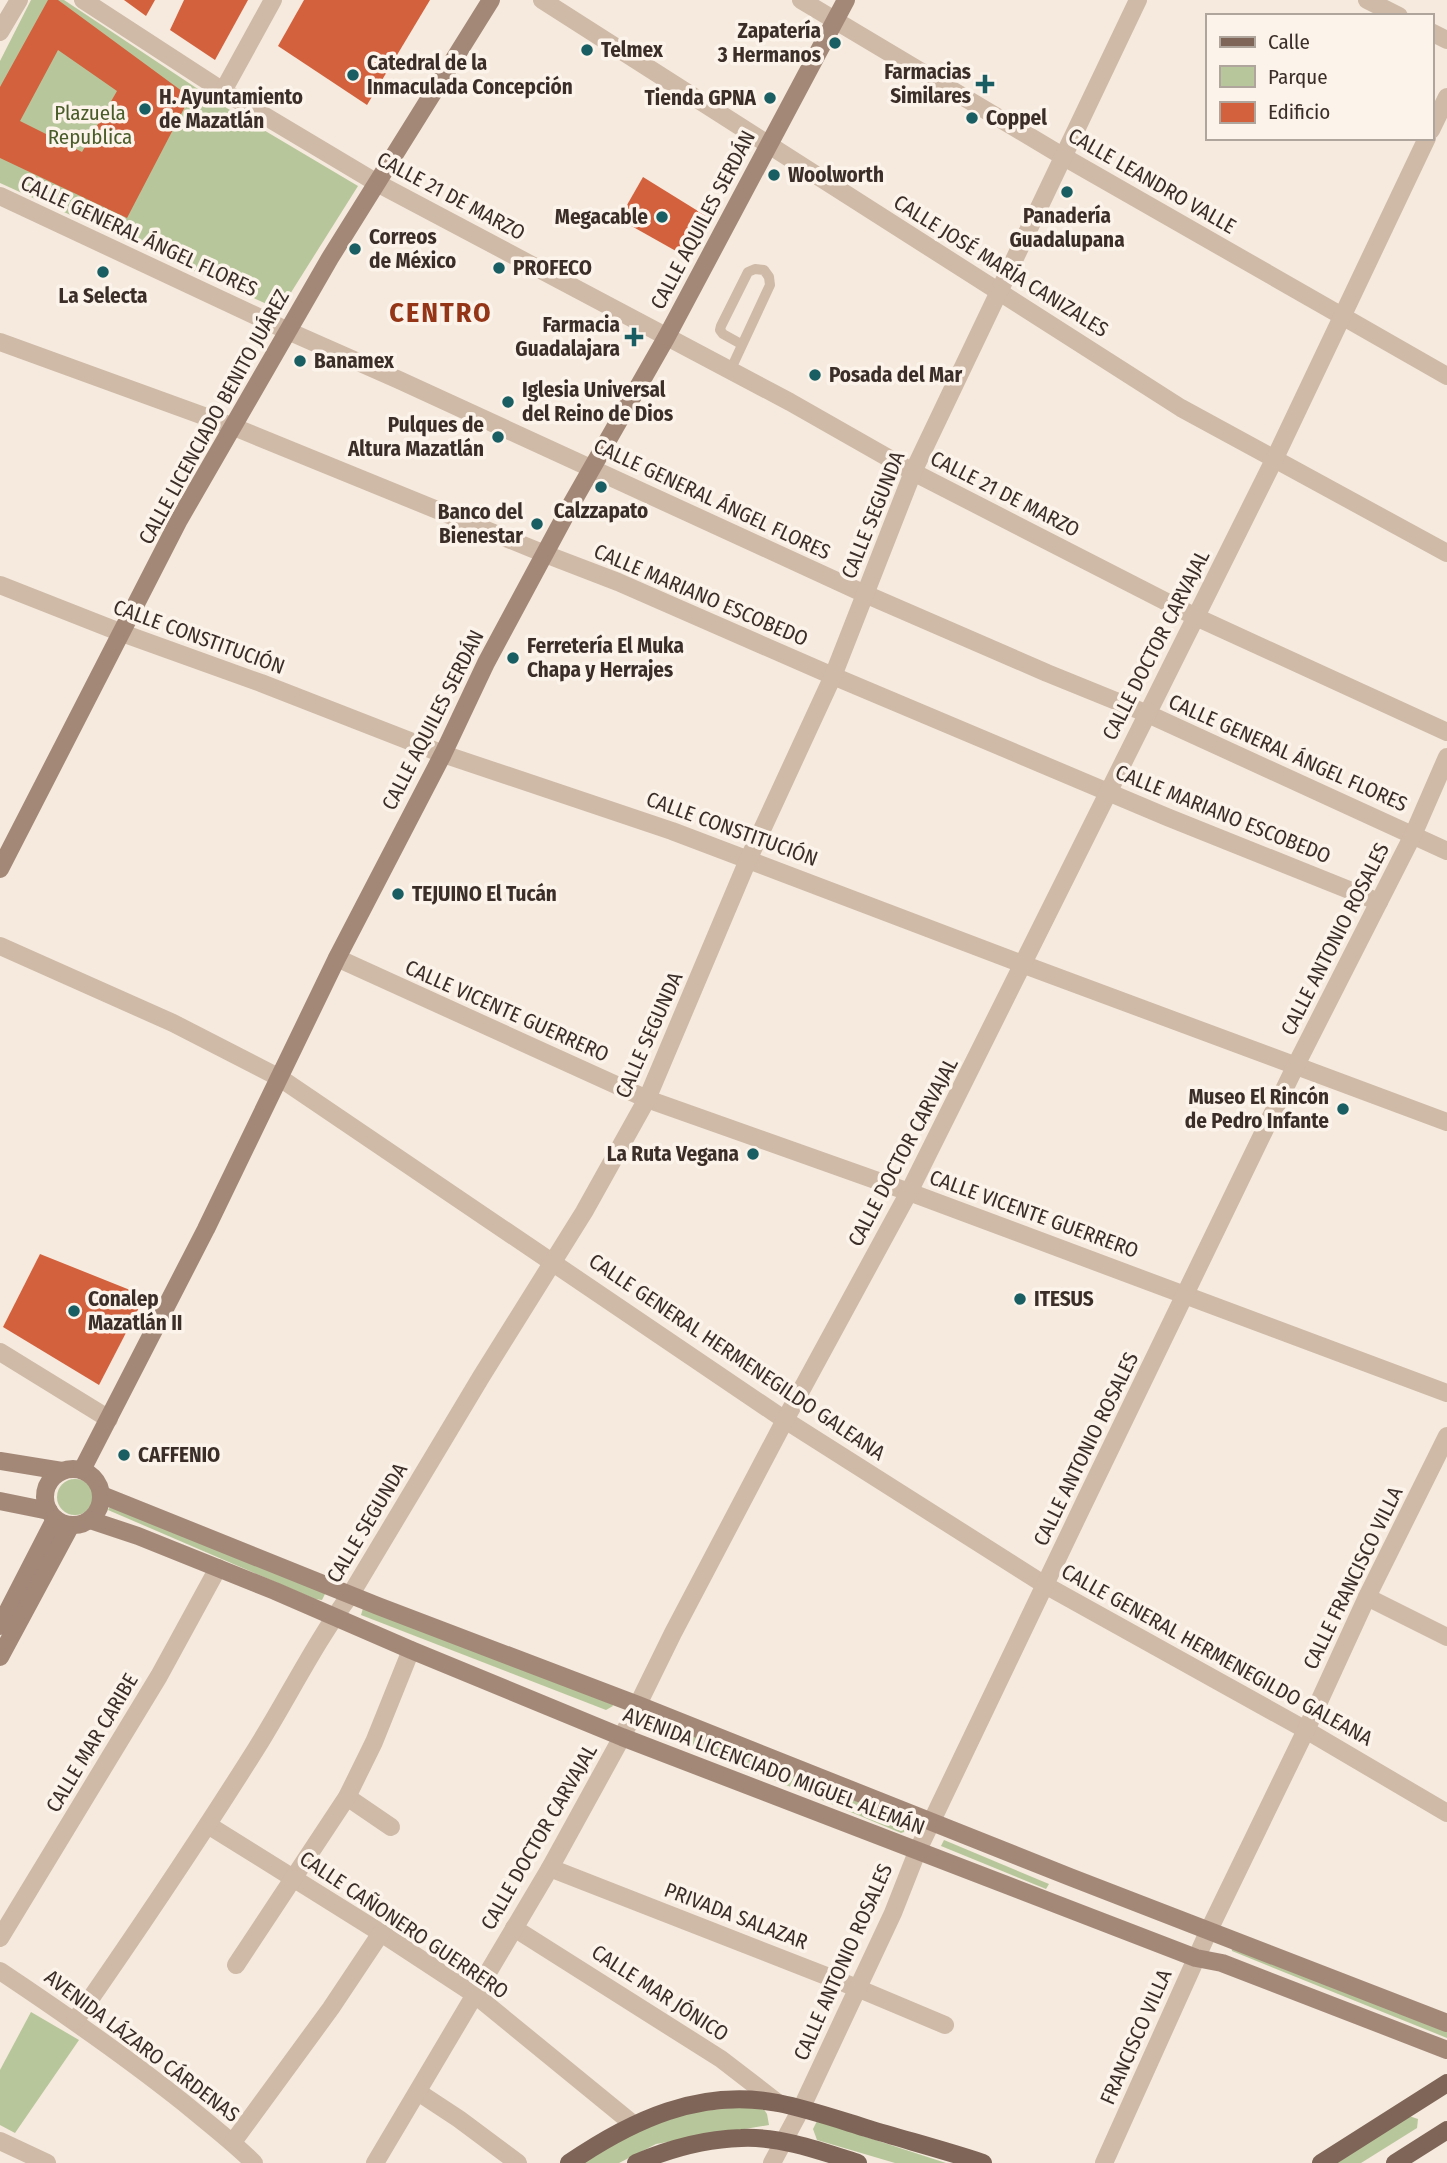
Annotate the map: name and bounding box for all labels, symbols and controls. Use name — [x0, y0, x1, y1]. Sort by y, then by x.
legend — [1206, 14, 1433, 140]
place label: Zapatería 3 Hermanos — [717, 18, 821, 68]
text: Calle — [1268, 29, 1310, 55]
marker: Zapatería 3 Hermanos — [827, 35, 843, 51]
place label: Telmex — [601, 37, 664, 63]
marker: Telmex — [579, 42, 595, 58]
place label: Catedral de la Inmaculada Concepción — [367, 50, 573, 100]
place label: Farmacias Similares — [884, 59, 971, 109]
text: Parque — [1268, 64, 1328, 90]
marker: Catedral de la Inmaculada Concepción — [345, 67, 361, 83]
marker: Farmacias Similares — [977, 76, 993, 92]
place label: H. Ayuntamiento de Mazatlán — [159, 84, 303, 134]
place label: Tienda GPNA — [645, 85, 757, 111]
marker: Tienda GPNA — [762, 90, 778, 106]
text: Edificio — [1268, 99, 1330, 125]
park label: Plazuela Republica — [48, 100, 132, 150]
marker: H. Ayuntamiento de Mazatlán — [137, 101, 153, 117]
place label: Coppel — [986, 105, 1047, 131]
marker: Coppel — [964, 110, 980, 126]
street label: CALLE LEANDRO VALLE — [1063, 122, 1241, 240]
street label: CALLE AQUILES SERDÁN — [645, 126, 761, 314]
street label: CALLE 21 DE MARZO — [373, 146, 529, 246]
place label: Woolworth — [788, 162, 884, 188]
marker: Woolworth — [766, 167, 782, 183]
street label: CALLE GENERAL ÁNGEL FLORES — [16, 170, 262, 302]
marker: Panadería Guadalupana — [1059, 184, 1075, 200]
street label: CALLE JOSÉ MARÍA CANIZALES — [889, 189, 1113, 343]
place label: Panadería Guadalupana — [1009, 203, 1125, 253]
place label: Megacable — [555, 204, 648, 230]
marker: Megacable — [654, 209, 670, 225]
place label: Correos de México — [369, 224, 456, 274]
marker: Correos de México — [347, 241, 363, 257]
place label: PROFECO — [513, 255, 592, 281]
marker: PROFECO — [491, 260, 507, 276]
marker: La Selecta — [95, 264, 111, 280]
place label: La Selecta — [58, 283, 148, 309]
street label: CALLE LICENCIADO BENITO JUÁREZ — [133, 285, 295, 549]
district label: CENTRO — [389, 296, 493, 329]
place label: Farmacia Guadalajara — [515, 312, 620, 362]
marker: Farmacia Guadalajara — [626, 329, 642, 345]
place label: Banamex — [314, 348, 395, 374]
marker: Banamex — [292, 353, 308, 369]
place label: Posada del Mar — [829, 362, 963, 388]
marker: Posada del Mar — [807, 367, 823, 383]
place label: Iglesia Universal del Reino de Dios — [522, 377, 673, 427]
marker: Iglesia Universal del Reino de Dios — [500, 394, 516, 410]
place label: Pulques de Altura Mazatlán — [347, 412, 484, 462]
marker: Pulques de Altura Mazatlán — [490, 429, 506, 445]
street label: CALLE GENERAL ÁNGEL FLORES — [589, 433, 835, 565]
street label: CALLE 21 DE MARZO — [926, 445, 1084, 543]
street label: CALLE SEGUNDA — [836, 447, 910, 583]
marker: Calzzapato — [593, 479, 609, 495]
place label: Calzzapato — [554, 498, 648, 524]
place label: Banco del Bienestar — [438, 499, 523, 549]
marker: Banco del Bienestar — [529, 516, 545, 532]
street label: CALLE MARIANO ESCOBEDO — [590, 538, 812, 652]
street label: CALLE DOCTOR CARVAJAL — [1097, 545, 1216, 744]
street label: CALLE CONSTITUCIÓN — [110, 594, 288, 680]
street label: CALLE AQUILES SERDÁN — [376, 626, 490, 814]
place label: Ferretería El Muka Chapa y Herrajes — [527, 633, 684, 683]
marker: Ferretería El Muka Chapa y Herrajes — [505, 650, 521, 666]
street label: CALLE GENERAL ÁNGEL FLORES — [1165, 689, 1411, 817]
street label: CALLE MARIANO ESCOBEDO — [1111, 759, 1335, 869]
street label: CALLE CONSTITUCIÓN — [643, 786, 821, 872]
street label: CALLE ANTONIO ROSALES — [1275, 838, 1395, 1040]
place label: TEJUINO El Tucán — [412, 881, 557, 907]
marker: TEJUINO El Tucán — [390, 886, 406, 902]
street label: CALLE VICENTE GUERRERO — [401, 954, 613, 1068]
street label: CALLE SEGUNDA — [610, 968, 688, 1102]
street label: CALLE DOCTOR CARVAJAL — [842, 1053, 964, 1251]
place label: Museo El Rincón de Pedro Infante — [1185, 1084, 1329, 1134]
marker: Museo El Rincón de Pedro Infante — [1335, 1101, 1351, 1117]
place label: La Ruta Vegana — [607, 1141, 739, 1167]
marker: La Ruta Vegana — [745, 1146, 761, 1162]
street label: CALLE VICENTE GUERRERO — [926, 1164, 1142, 1264]
street label: CALLE GENERAL HERMENEGILDO GALEANA — [584, 1248, 890, 1466]
place label: Conalep Mazatlán II — [88, 1286, 182, 1336]
place label: ITESUS — [1034, 1286, 1094, 1312]
marker: ITESUS — [1012, 1291, 1028, 1307]
marker: Conalep Mazatlán II — [66, 1303, 82, 1319]
street label: CALLE ANTONIO ROSALES — [1028, 1348, 1144, 1550]
place label: CAFFENIO — [138, 1442, 220, 1468]
marker: CAFFENIO — [116, 1447, 132, 1463]
street label: CALLE SEGUNDA — [321, 1458, 413, 1588]
street label: CALLE FRANCISCO VILLA — [1297, 1482, 1409, 1674]
street label: CALLE GENERAL HERMENEGILDO GALEANA — [1057, 1558, 1377, 1752]
street label: CALLE MAR CARIBE — [40, 1669, 144, 1817]
street label: AVENIDA LICENCIADO MIGUEL ALEMÁN — [620, 1701, 928, 1841]
street label: CALLE DOCTOR CARVAJAL — [475, 1739, 603, 1934]
street label: CALLE CAÑONERO GUERRERO — [295, 1845, 513, 2005]
street label: CALLE ANTONIO ROSALES — [788, 1860, 898, 2064]
street label: PRIVADA SALAZAR — [661, 1877, 812, 1955]
street label: CALLE MAR JÓNICO — [587, 1939, 733, 2047]
street label: AVENIDA LÁZARO CÁRDENAS — [39, 1964, 245, 2128]
street label: FRANCISCO VILLA — [1095, 1965, 1177, 2109]

